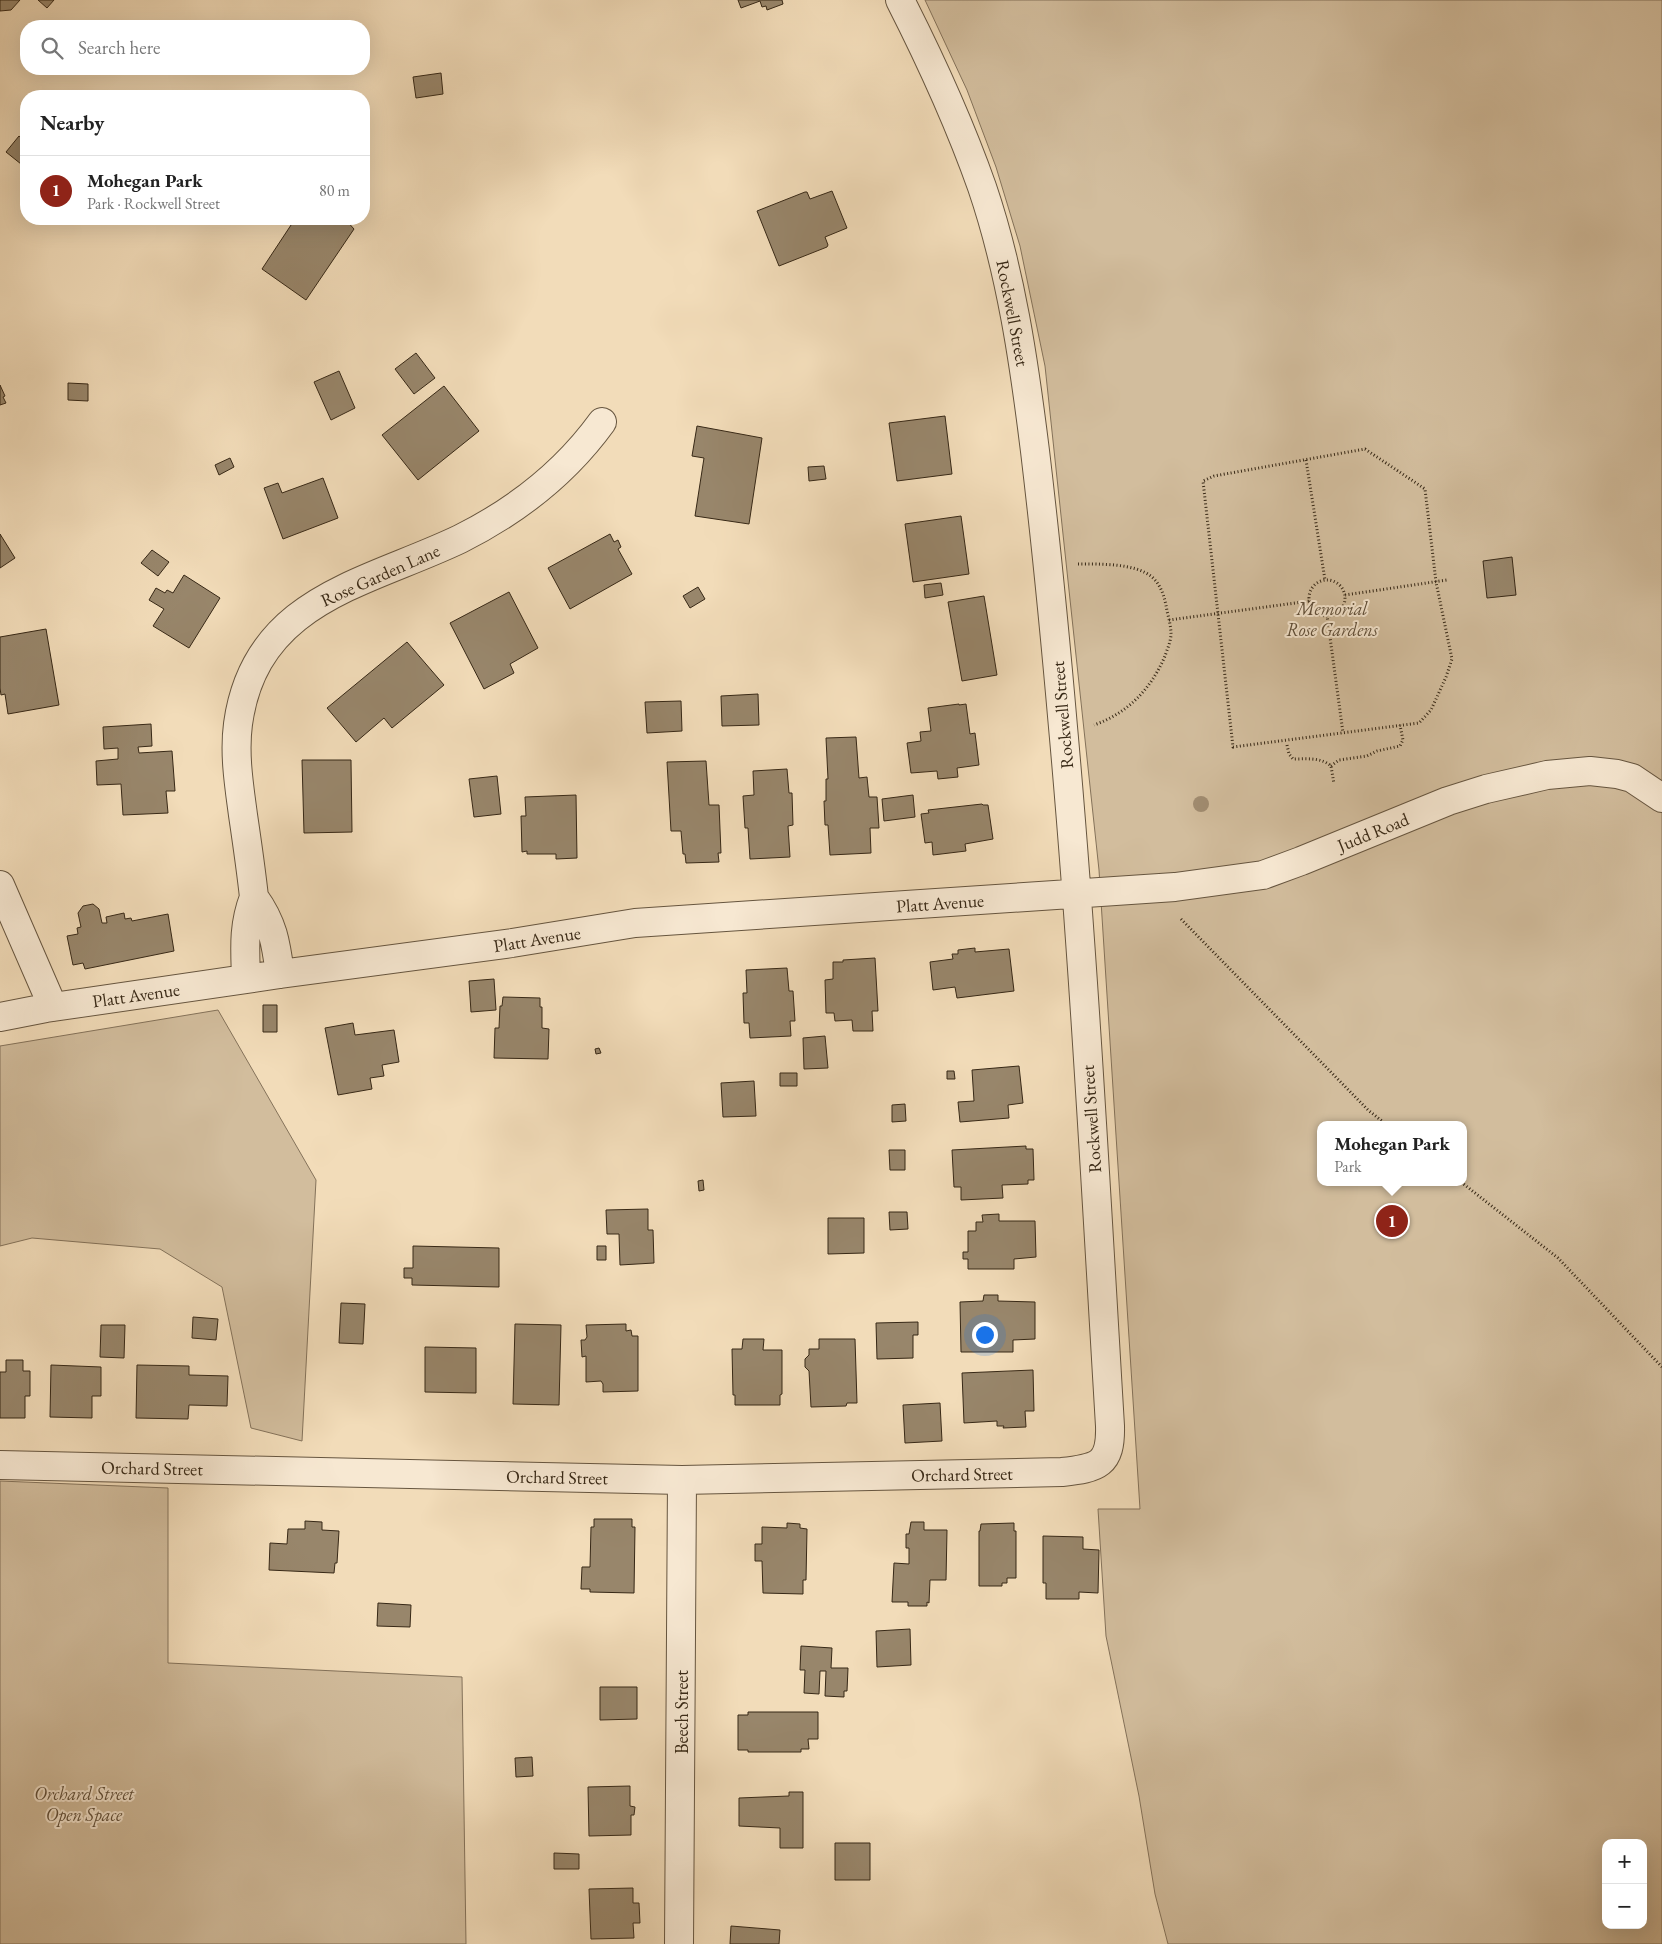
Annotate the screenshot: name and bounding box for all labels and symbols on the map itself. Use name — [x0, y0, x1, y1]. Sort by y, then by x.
street label: Rockwell Street — [991, 258, 1035, 369]
street label: Rose Garden Lane — [317, 538, 443, 612]
park label: Memorial Rose Gardens — [1286, 597, 1379, 641]
street label: Rockwell Street — [1046, 660, 1078, 770]
street label: Judd Road — [1332, 807, 1413, 857]
street label: Platt Avenue — [895, 888, 985, 918]
street label: Platt Avenue — [492, 921, 582, 957]
street label: Platt Avenue — [91, 977, 181, 1013]
street label: Rockwell Street — [1076, 1064, 1106, 1174]
pin: 1 — [1376, 1202, 1408, 1240]
your location — [972, 1322, 998, 1348]
street label: Orchard Street — [101, 1456, 203, 1480]
street label: Orchard Street — [911, 1462, 1013, 1486]
street label: Orchard Street — [506, 1465, 608, 1489]
street label: Beech Street — [670, 1670, 693, 1754]
park label: Orchard Street Open Space — [34, 1782, 135, 1827]

